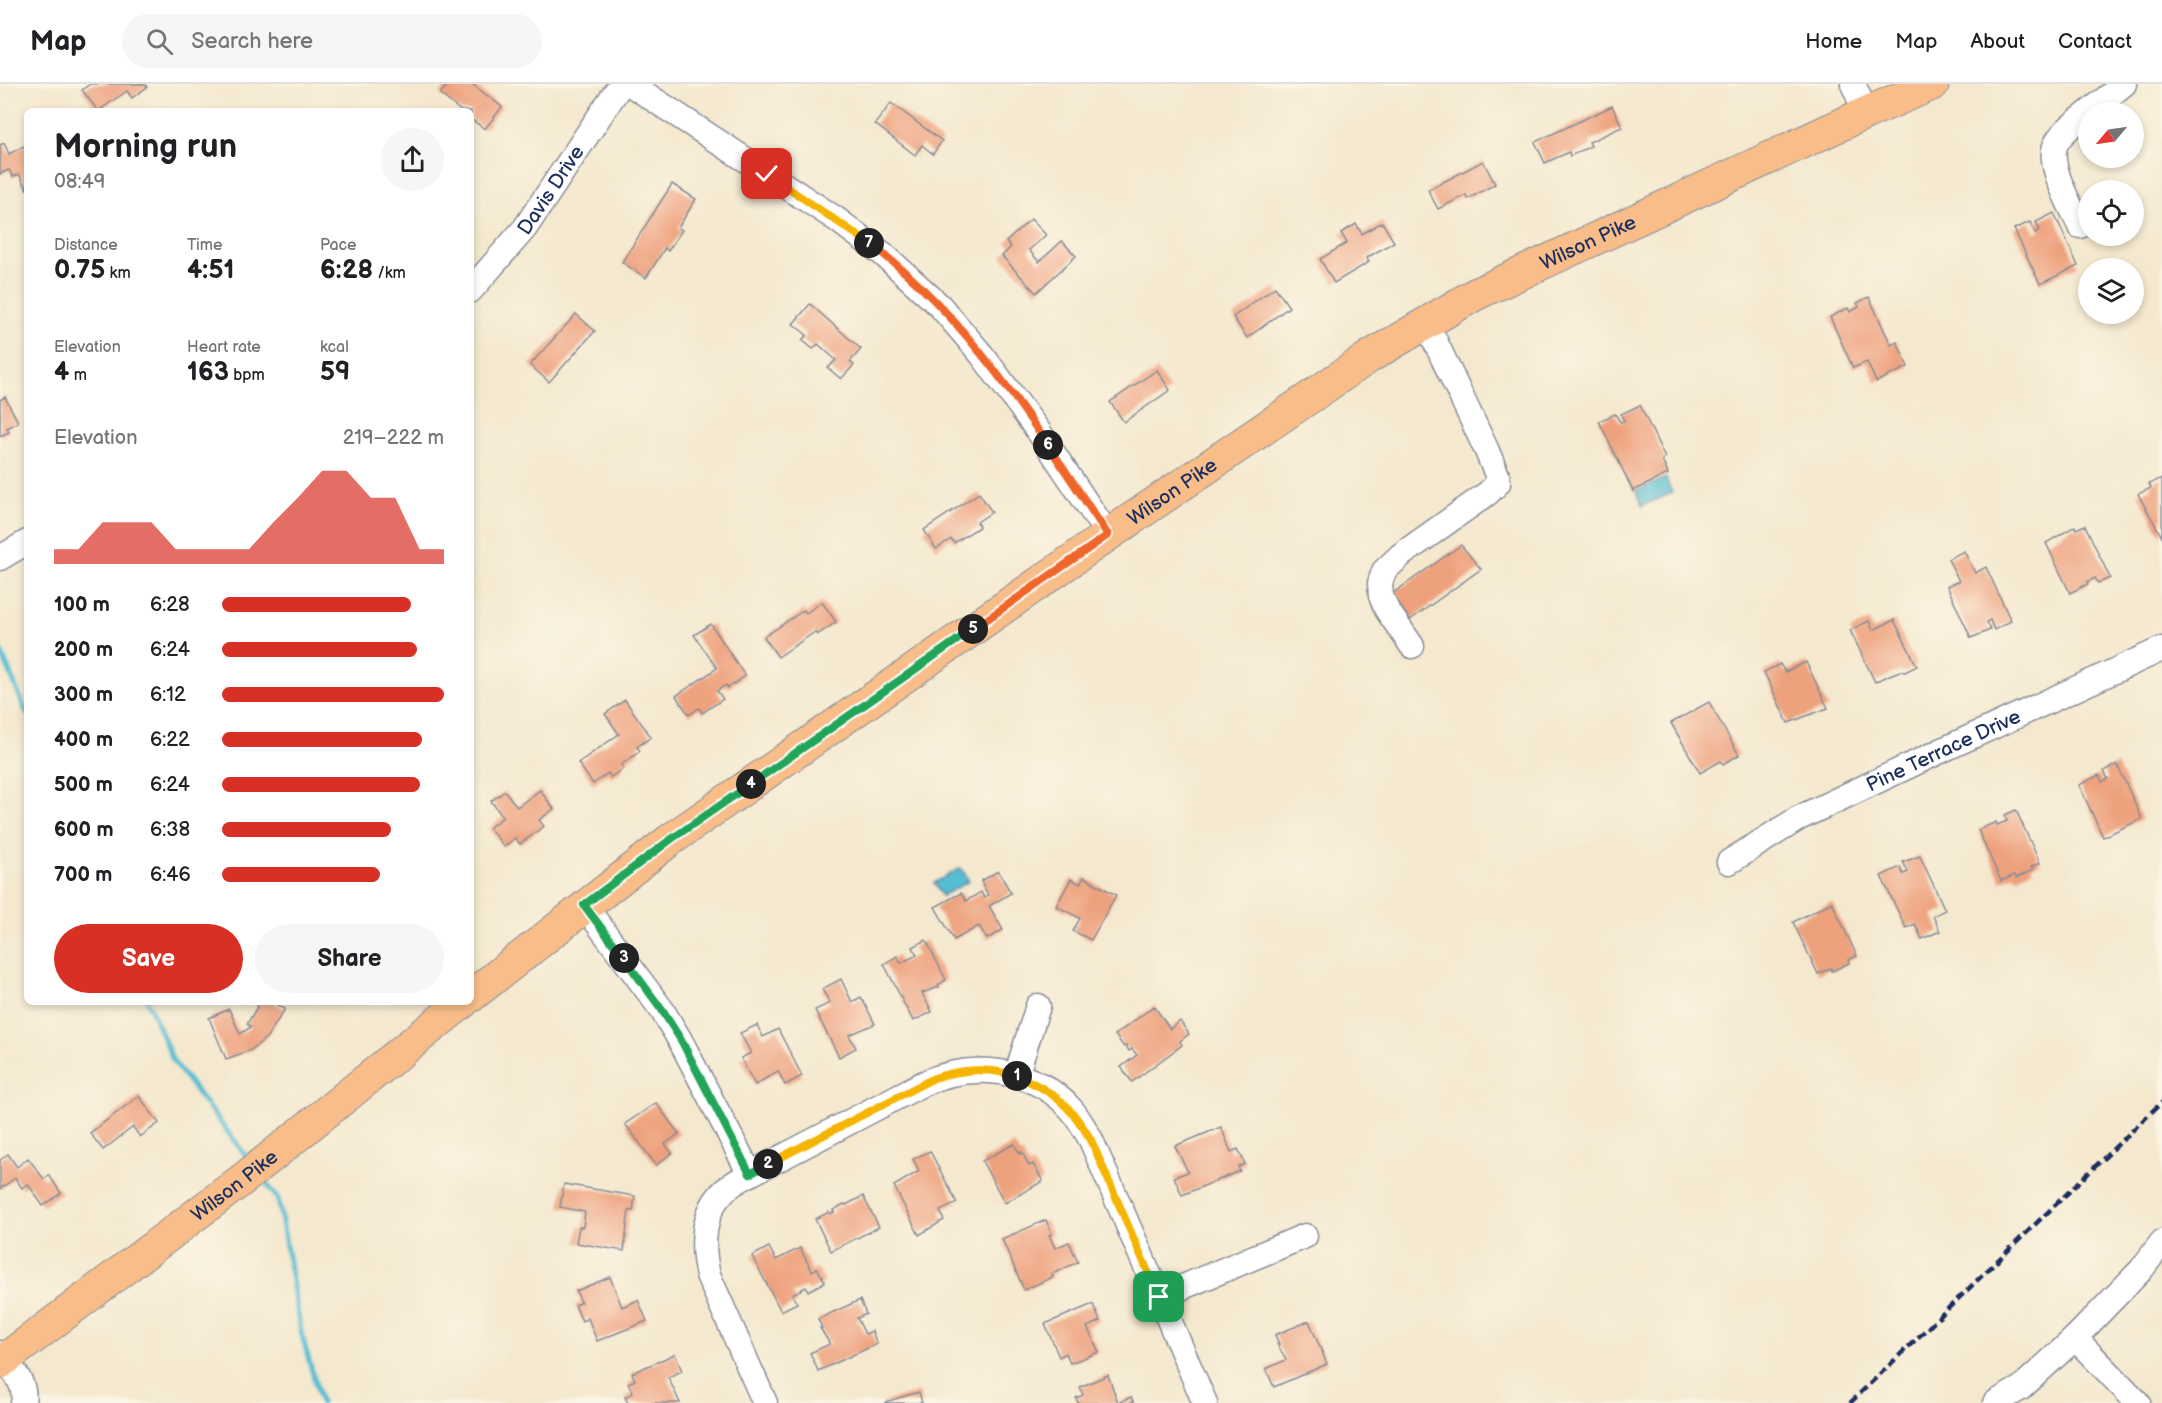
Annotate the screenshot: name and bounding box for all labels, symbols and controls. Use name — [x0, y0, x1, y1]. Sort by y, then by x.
search box — [122, 14, 542, 68]
text: Map — [30, 25, 86, 58]
icon: search — [143, 25, 176, 58]
text: Search here — [191, 28, 313, 55]
text: Home — [1805, 29, 1862, 54]
text: Map — [1895, 29, 1937, 54]
text: About — [1970, 29, 2025, 54]
text: Contact — [2058, 29, 2132, 54]
north arrow — [2078, 102, 2144, 168]
map controls — [2078, 102, 2144, 324]
text: Morning run — [54, 127, 237, 167]
button: share — [381, 128, 444, 191]
street label: Davis Drive — [513, 141, 590, 240]
pin — [741, 148, 792, 199]
icon: check — [750, 157, 783, 190]
text: 08:49 — [54, 170, 105, 194]
button: locate — [2078, 180, 2144, 246]
street label: Wilson Pike — [1537, 210, 1640, 276]
pin: 7 — [854, 228, 884, 258]
text: 7 — [865, 233, 873, 252]
text: Distance — [54, 236, 118, 255]
text: Time — [187, 236, 222, 255]
text: Pace — [320, 236, 356, 255]
text: 0.75 — [54, 255, 105, 286]
text: 4:51 — [187, 255, 235, 286]
text: 6:28 — [320, 255, 373, 286]
button: layers — [2078, 258, 2144, 324]
text: km — [105, 264, 131, 283]
text: /km — [373, 264, 406, 283]
text: Elevation — [54, 338, 121, 357]
text: Heart rate — [187, 338, 261, 357]
text: kcal — [320, 338, 349, 357]
text: 4 — [54, 357, 69, 388]
text: 163 — [187, 357, 229, 388]
text: 59 — [320, 357, 350, 388]
text: m — [69, 366, 87, 385]
text: bpm — [229, 366, 265, 385]
text: Elevation — [54, 426, 137, 450]
text: 219–222 m — [343, 426, 444, 450]
pin: 6 — [1033, 430, 1063, 460]
text: 6 — [1043, 435, 1053, 454]
street label: Wilson Pike — [1123, 453, 1222, 531]
text: 100 m — [54, 593, 110, 617]
text: 6:28 — [150, 593, 190, 617]
pin: 5 — [958, 614, 988, 644]
text: 5 — [968, 619, 978, 638]
text: 200 m — [54, 638, 113, 662]
text: 6:24 — [150, 638, 190, 662]
text: 300 m — [54, 683, 113, 707]
text: 6:12 — [150, 683, 186, 707]
street label: Pine Terrace Drive — [1863, 705, 2025, 797]
text: 400 m — [54, 728, 113, 752]
text: 6:22 — [150, 728, 190, 752]
pin: 4 — [736, 769, 766, 799]
text: 500 m — [54, 773, 113, 797]
text: 6:24 — [150, 773, 190, 797]
text: 4 — [746, 774, 756, 793]
text: 600 m — [54, 818, 114, 842]
text: 6:38 — [150, 818, 190, 842]
text: 700 m — [54, 863, 112, 887]
text: 6:46 — [150, 863, 191, 887]
button: Save — [54, 924, 243, 993]
button: Share — [255, 924, 444, 993]
pin: 3 — [609, 943, 639, 973]
text: 3 — [619, 948, 629, 967]
pin: 1 — [1002, 1061, 1032, 1091]
text: 1 — [1014, 1066, 1020, 1085]
street label: Wilson Pike — [187, 1145, 283, 1227]
pin: 2 — [753, 1149, 783, 1179]
text: 2 — [763, 1154, 773, 1173]
pin — [1133, 1271, 1184, 1322]
icon: arrive — [1142, 1280, 1175, 1313]

